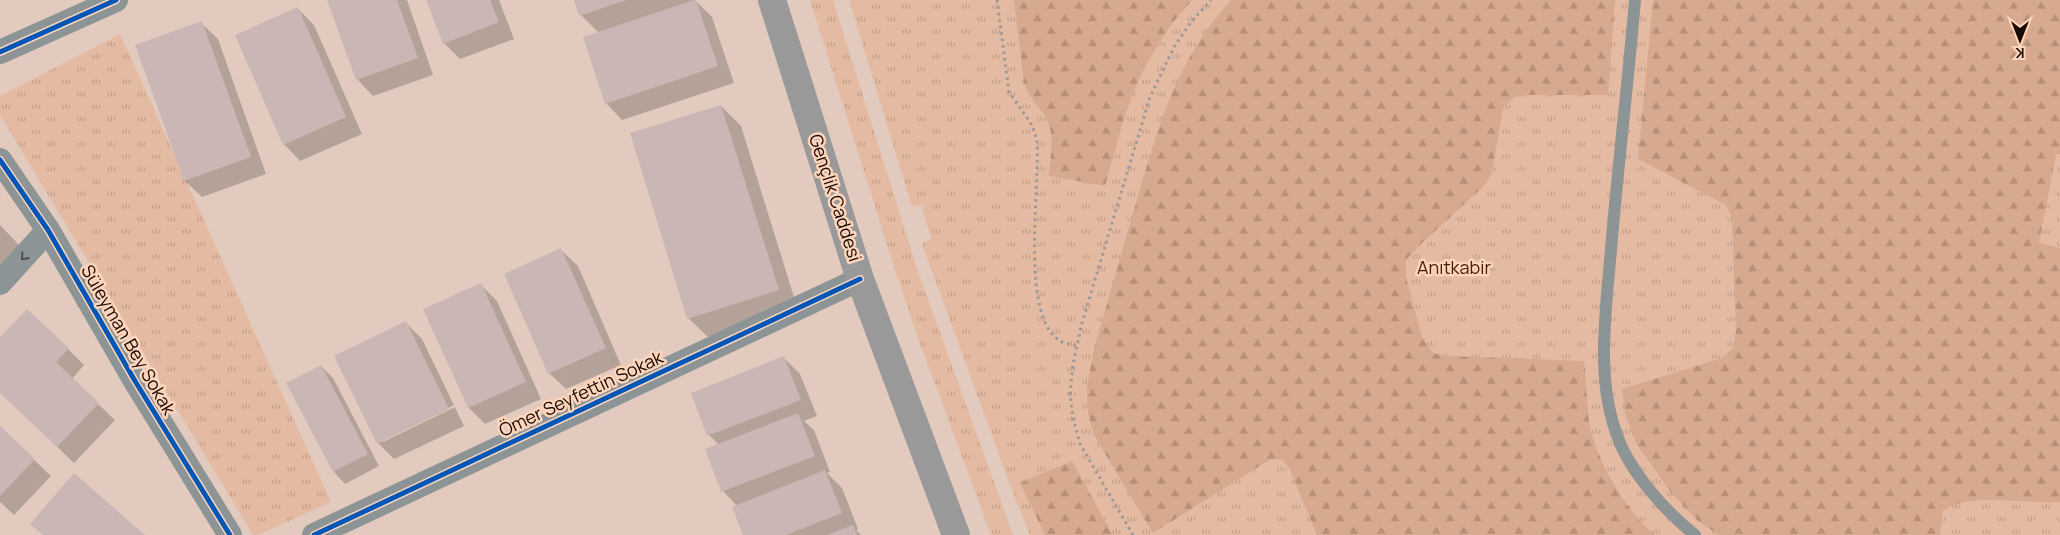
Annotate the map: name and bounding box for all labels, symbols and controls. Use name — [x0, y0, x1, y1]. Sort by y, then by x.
north arrow — [1995, 15, 2045, 65]
text: K — [2015, 44, 2025, 63]
street label: Gençlik Caddesi — [804, 131, 868, 264]
one-way arrow — [21, 251, 30, 260]
park label: Anıtkabir — [1417, 255, 1491, 279]
street label: Süleyman Bey Sokak — [76, 260, 182, 420]
street label: Ömer Seyfettin Sokak — [495, 344, 667, 442]

